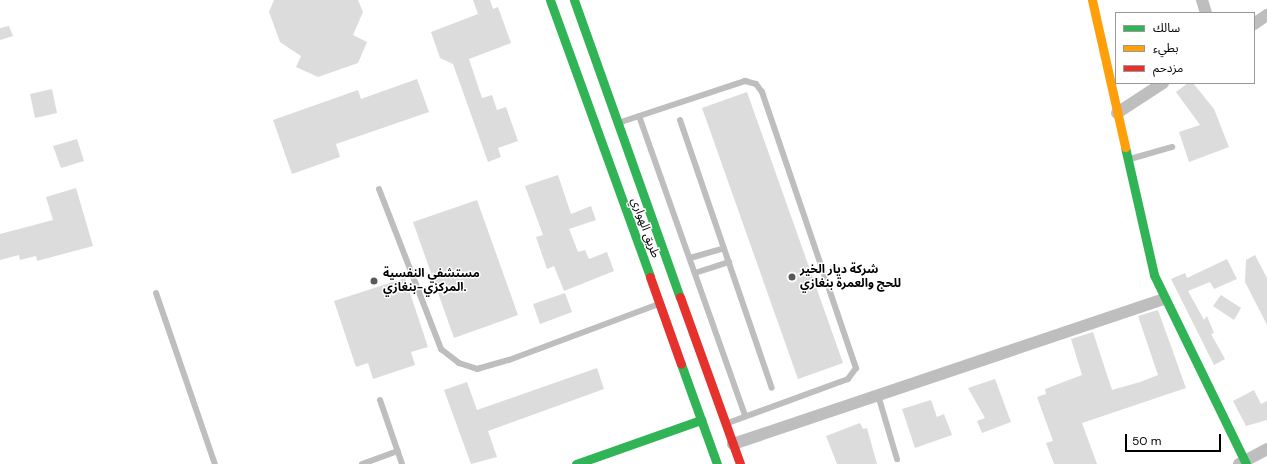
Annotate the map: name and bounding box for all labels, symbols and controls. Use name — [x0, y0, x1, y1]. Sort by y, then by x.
legend — [1115, 12, 1255, 84]
text: سالك — [1153, 20, 1180, 36]
text: بطيء — [1153, 40, 1179, 56]
text: مزدحم — [1153, 60, 1183, 76]
street label: طريق الهواري — [627, 196, 663, 260]
place label: شركة ديار الخير للحج والعمرة بنغازي — [800, 263, 901, 291]
place label: مستشفي النفسية المركزي-بنغازي. — [383, 267, 480, 295]
marker: شركة ديار الخير للحج والعمرة بنغازي — [787, 272, 797, 282]
marker: مستشفي النفسية المركزي-بنغازي. — [368, 275, 380, 287]
scale bar — [1127, 426, 1223, 452]
text: 50 m — [1132, 433, 1161, 449]

